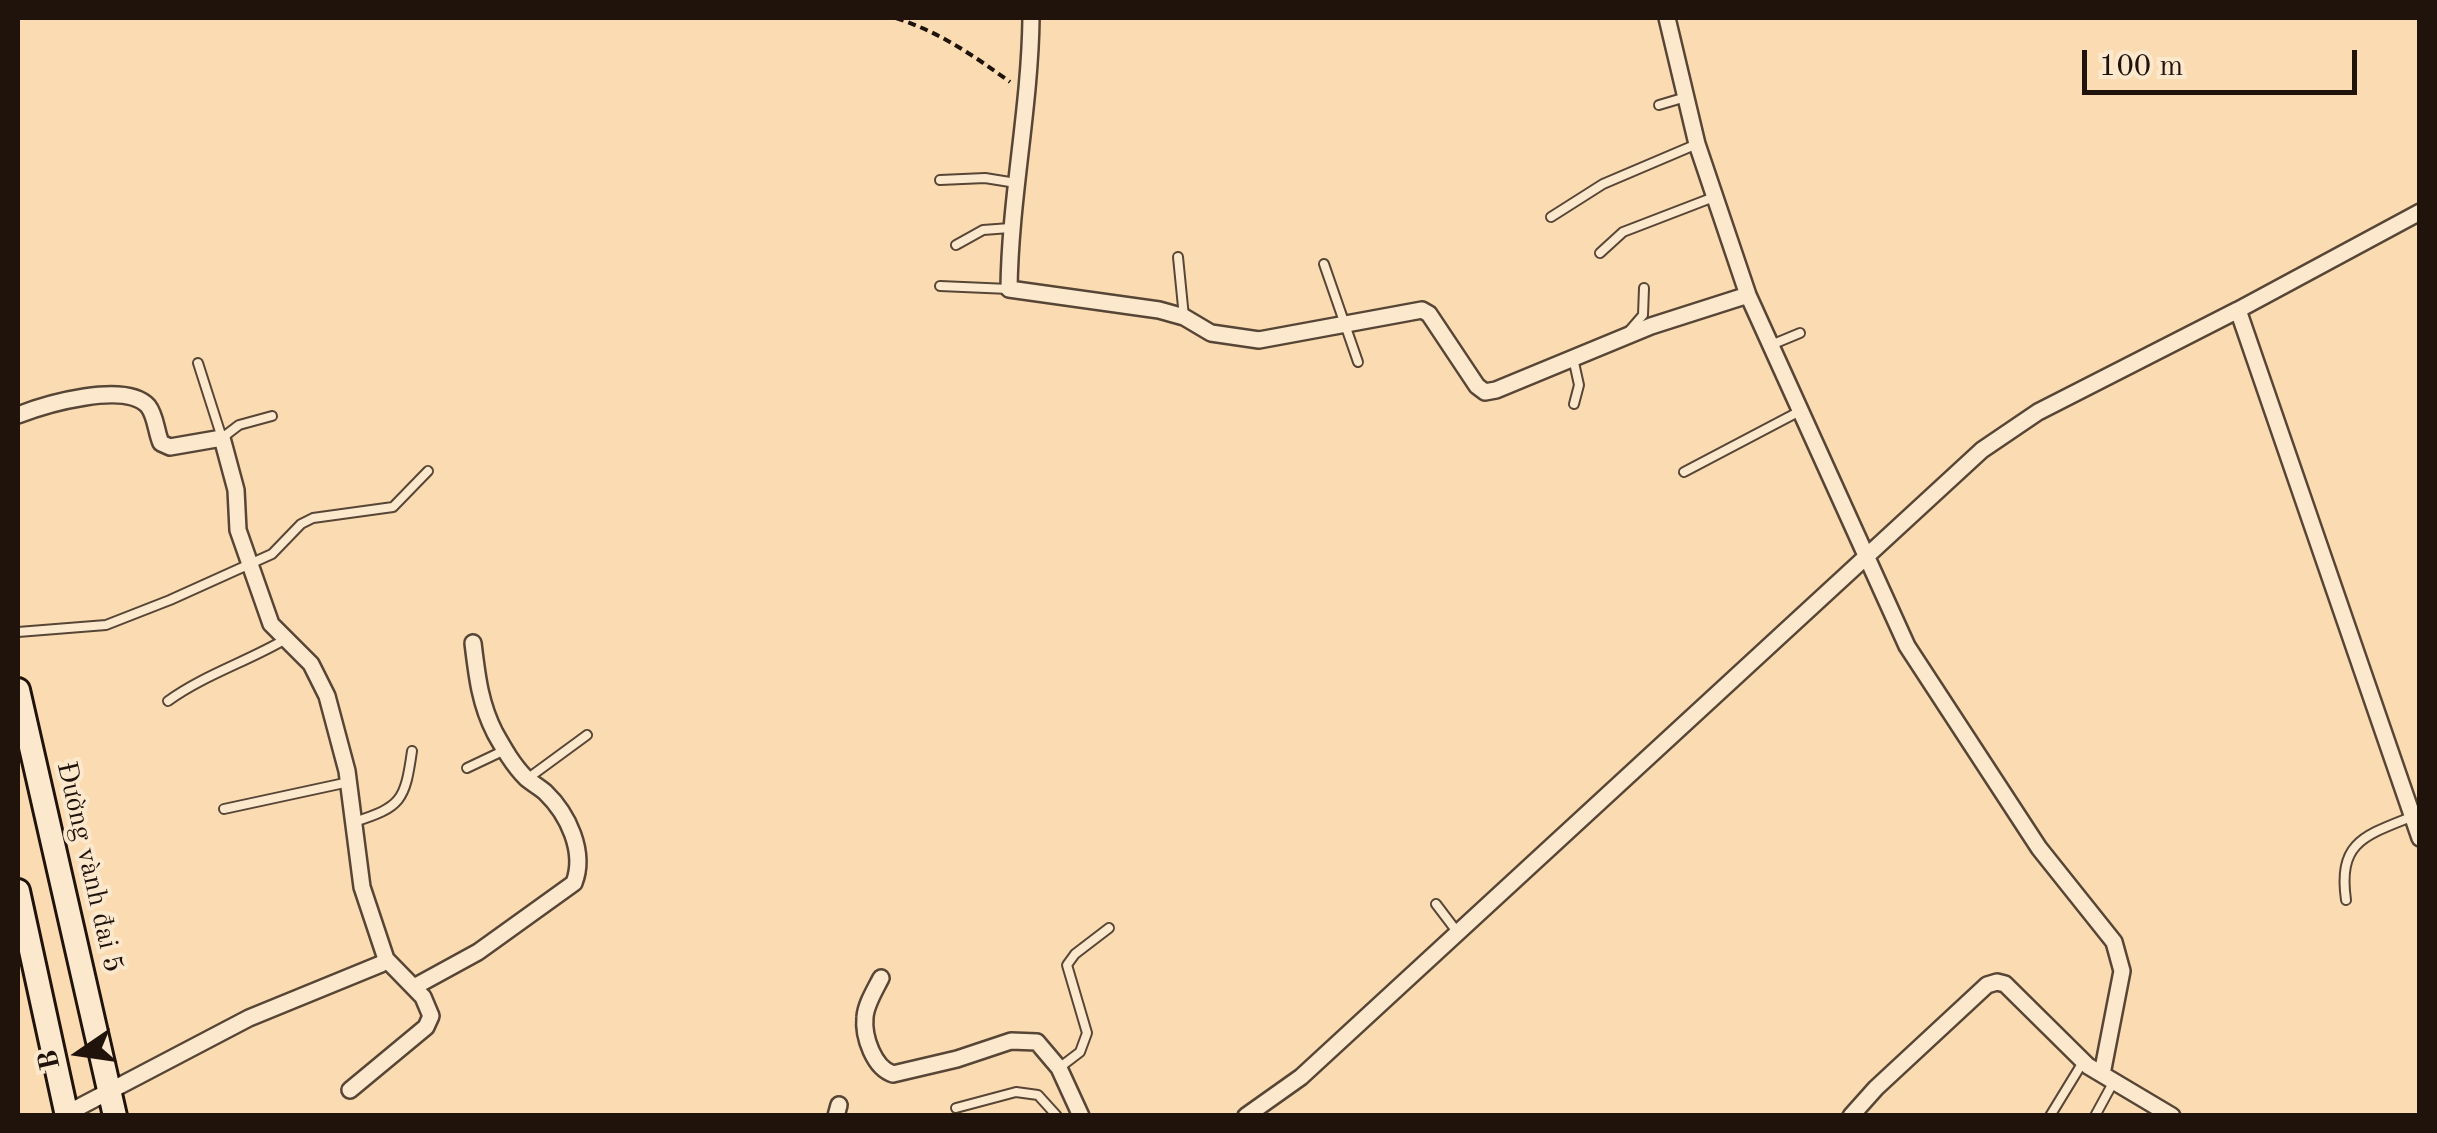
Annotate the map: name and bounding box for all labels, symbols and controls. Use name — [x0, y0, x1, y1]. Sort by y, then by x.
scale bar — [2087, 30, 2362, 92]
text: 100 m — [2099, 52, 2183, 82]
street label: Đường vành đai 5 — [48, 758, 130, 976]
north arrow — [30, 1003, 130, 1103]
text: B — [35, 1047, 67, 1073]

